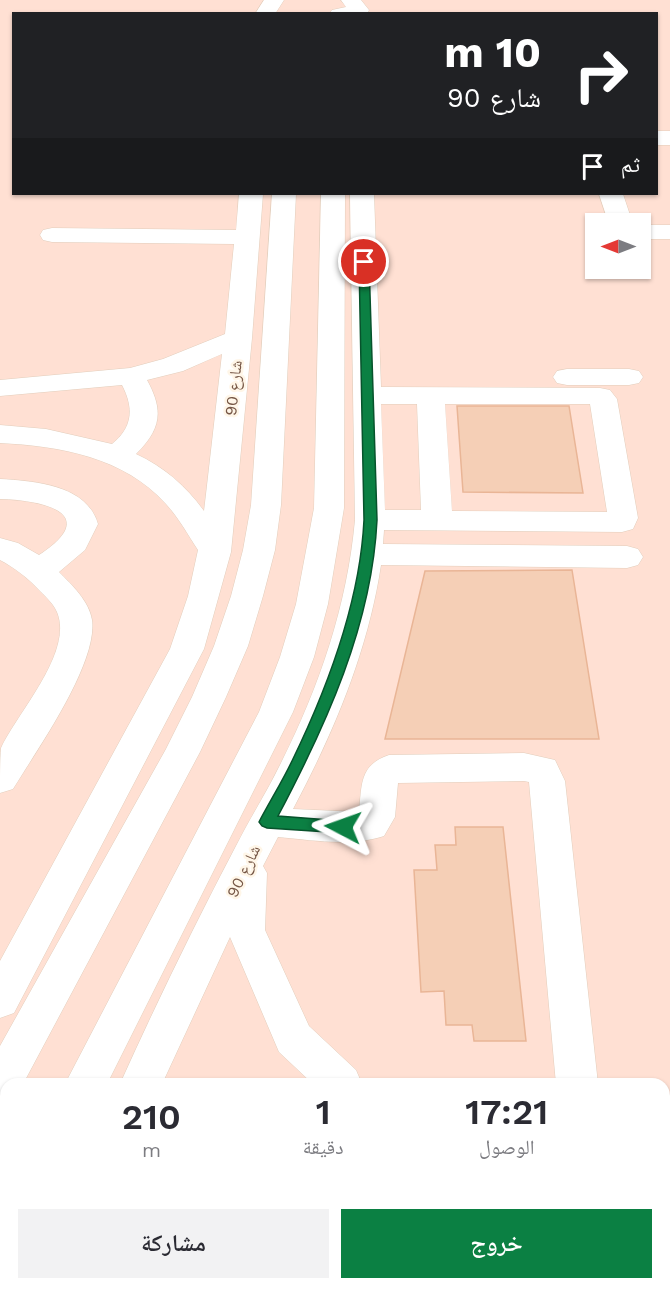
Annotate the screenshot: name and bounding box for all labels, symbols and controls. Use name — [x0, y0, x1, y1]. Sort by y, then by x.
text: 10 m — [444, 28, 541, 77]
icon: right — [562, 36, 640, 114]
text: شارع 90 — [447, 82, 541, 114]
icon: arrive — [576, 150, 609, 183]
text: ثم — [621, 152, 640, 177]
north arrow — [585, 213, 651, 279]
map controls — [585, 213, 651, 279]
pin — [338, 236, 389, 287]
icon: arrive — [347, 245, 380, 278]
street label: شارع 90 — [221, 359, 247, 417]
position arrow — [311, 795, 375, 859]
street label: شارع 90 — [223, 842, 265, 901]
text: 1 — [316, 1091, 331, 1133]
text: 17:21 — [465, 1091, 548, 1133]
text: 210 — [122, 1096, 181, 1138]
text: دقيقة — [303, 1135, 343, 1159]
text: الوصول — [479, 1135, 534, 1159]
text: m — [142, 1138, 161, 1162]
button: مشاركة — [18, 1209, 329, 1278]
button: خروج — [341, 1209, 652, 1278]

